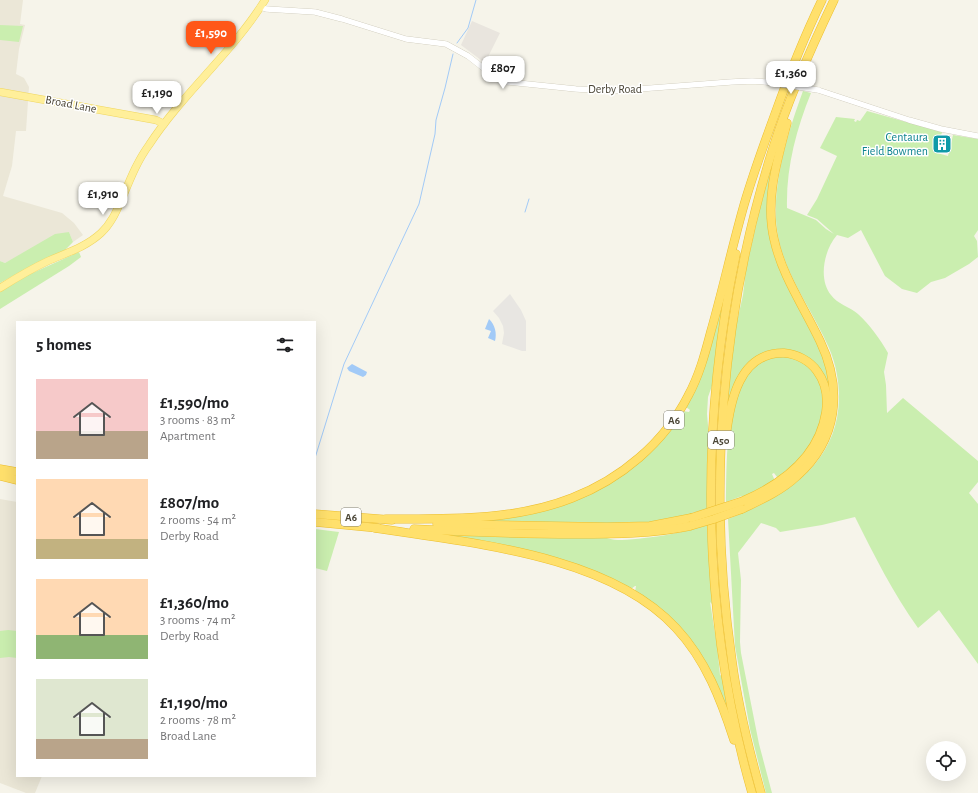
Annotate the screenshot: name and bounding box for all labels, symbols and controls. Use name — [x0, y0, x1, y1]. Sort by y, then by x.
pin: £1,590 — [178, 21, 244, 55]
text: £1,590 — [195, 27, 227, 40]
pin: £807 — [479, 56, 527, 90]
pin: £1,360 — [758, 61, 824, 95]
text: £807 — [491, 62, 515, 75]
text: £1,360 — [775, 67, 807, 80]
pin: £1,190 — [124, 81, 190, 115]
street label: Derby Road — [588, 83, 642, 96]
text: £1,190 — [141, 87, 173, 100]
street label: Broad Lane — [44, 93, 98, 115]
place label: Centaura Field Bowmen — [862, 131, 928, 157]
building icon: Centaura Field Bowmen — [931, 133, 953, 155]
pin: £1,910 — [70, 182, 136, 216]
text: £1,910 — [87, 188, 119, 201]
icon: filters — [274, 334, 296, 356]
text: 5 homes — [36, 336, 92, 353]
text: £1,590/mo — [160, 394, 229, 411]
icon: home — [68, 395, 116, 443]
road number: A6 — [664, 411, 684, 429]
text: 3 rooms · 83 m² — [160, 414, 235, 427]
text: Apartment — [160, 430, 215, 443]
road number: A50 — [708, 431, 734, 449]
text: £807/mo — [160, 494, 219, 511]
icon: home — [68, 495, 116, 543]
road number: A6 — [341, 508, 361, 526]
text: 2 rooms · 54 m² — [160, 514, 236, 527]
text: Derby Road — [160, 530, 219, 543]
text: £1,360/mo — [160, 594, 229, 611]
icon: home — [68, 595, 116, 643]
text: 3 rooms · 74 m² — [160, 614, 236, 627]
text: Derby Road — [160, 630, 219, 643]
text: £1,190/mo — [160, 694, 228, 711]
icon: home — [68, 695, 116, 743]
text: 2 rooms · 78 m² — [160, 714, 236, 727]
text: Broad Lane — [160, 730, 216, 743]
map controls — [926, 741, 966, 781]
button: locate — [926, 741, 966, 781]

